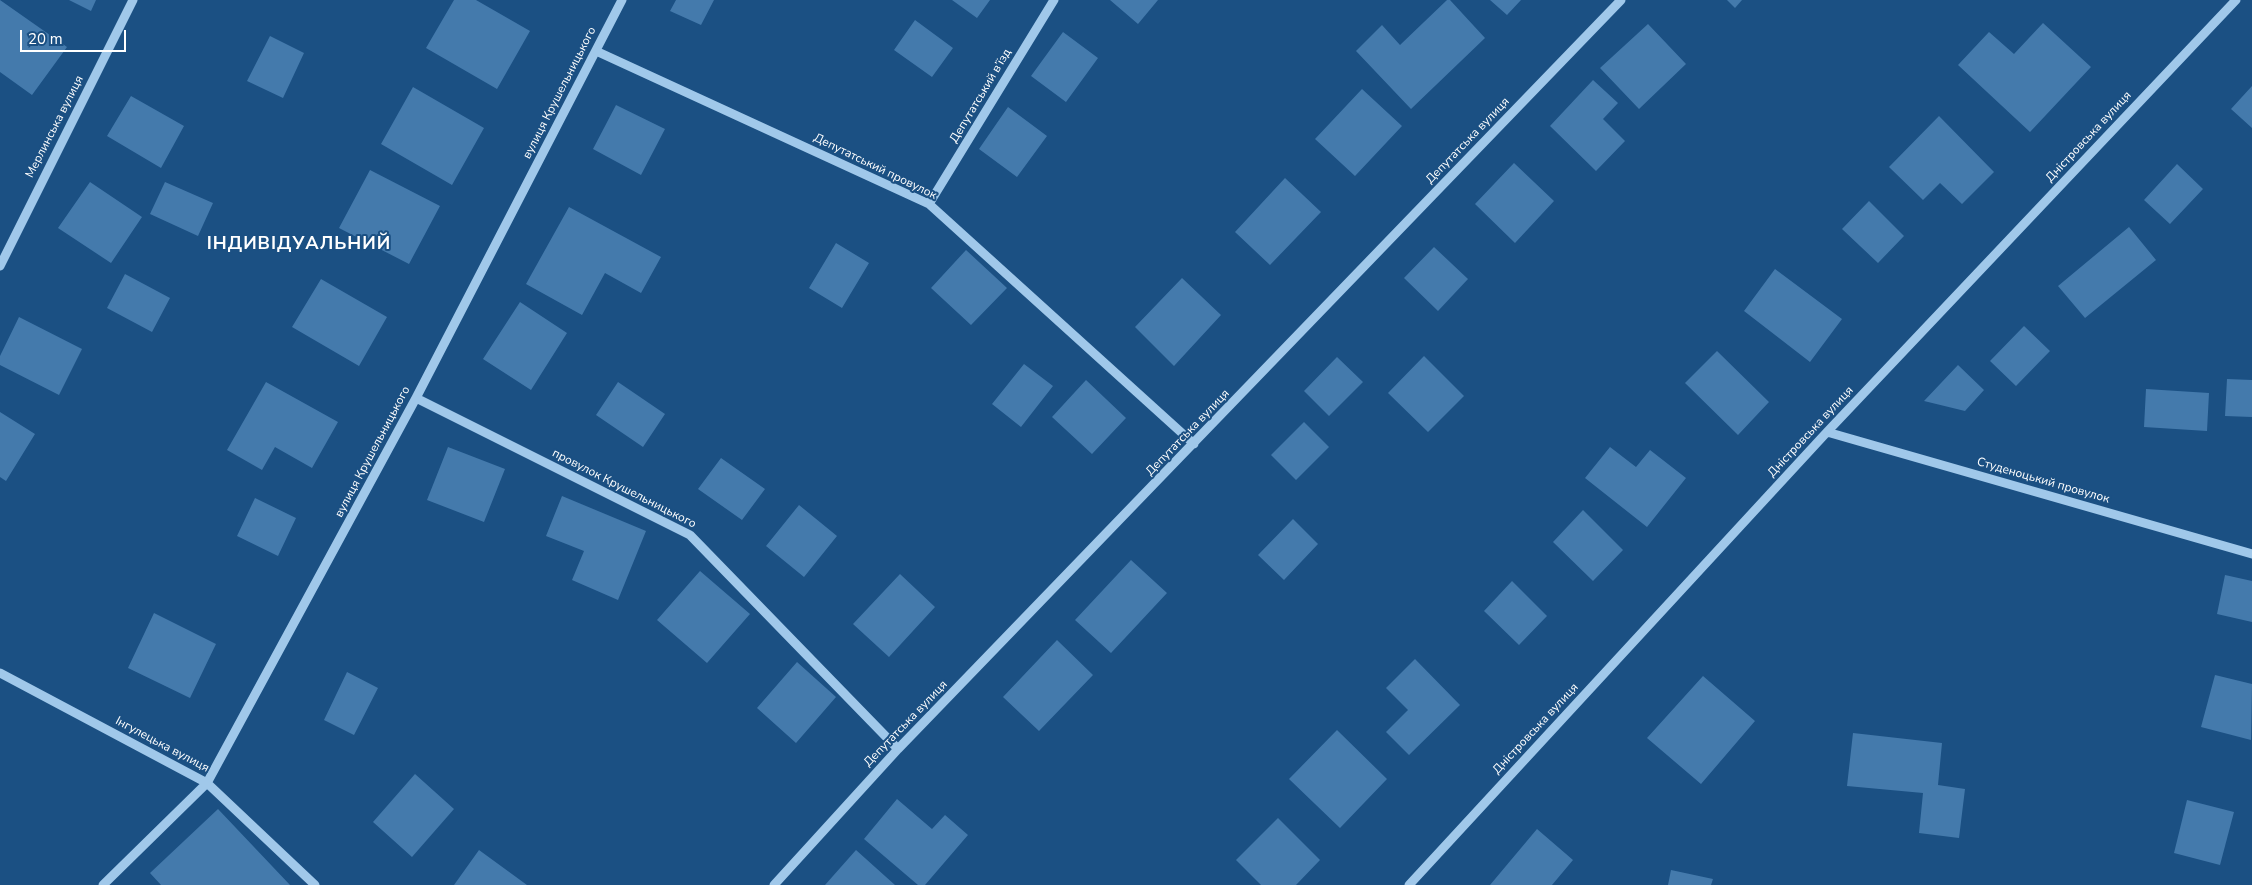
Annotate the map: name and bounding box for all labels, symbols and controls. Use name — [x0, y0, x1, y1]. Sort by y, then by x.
scale bar — [22, 20, 129, 52]
street label: вулиця Крушельницького — [520, 25, 600, 161]
text: 20 m — [28, 29, 63, 49]
street label: Депутатський в’їзд — [947, 46, 1015, 146]
street label: Мерлинська вулиця — [23, 74, 87, 180]
street label: Дністровська вулиця — [2043, 89, 2135, 185]
street label: Депутатська вулиця — [1423, 95, 1513, 187]
street label: Депутатський провулок — [811, 131, 939, 203]
district label: ІНДИВІДУАЛЬНИЙ — [205, 234, 393, 256]
street label: вулиця Крушельницького — [332, 384, 414, 520]
street label: Дністровська вулиця — [1765, 384, 1857, 480]
street label: Депутатська вулиця — [1143, 387, 1233, 479]
street label: провулок Крушельницького — [550, 446, 698, 532]
street label: Студеноцький провулок — [1975, 455, 2111, 507]
street label: Депутатська вулиця — [861, 678, 951, 770]
street label: Дністровська вулиця — [1490, 681, 1582, 777]
street label: Інгулецька вулиця — [113, 714, 211, 776]

